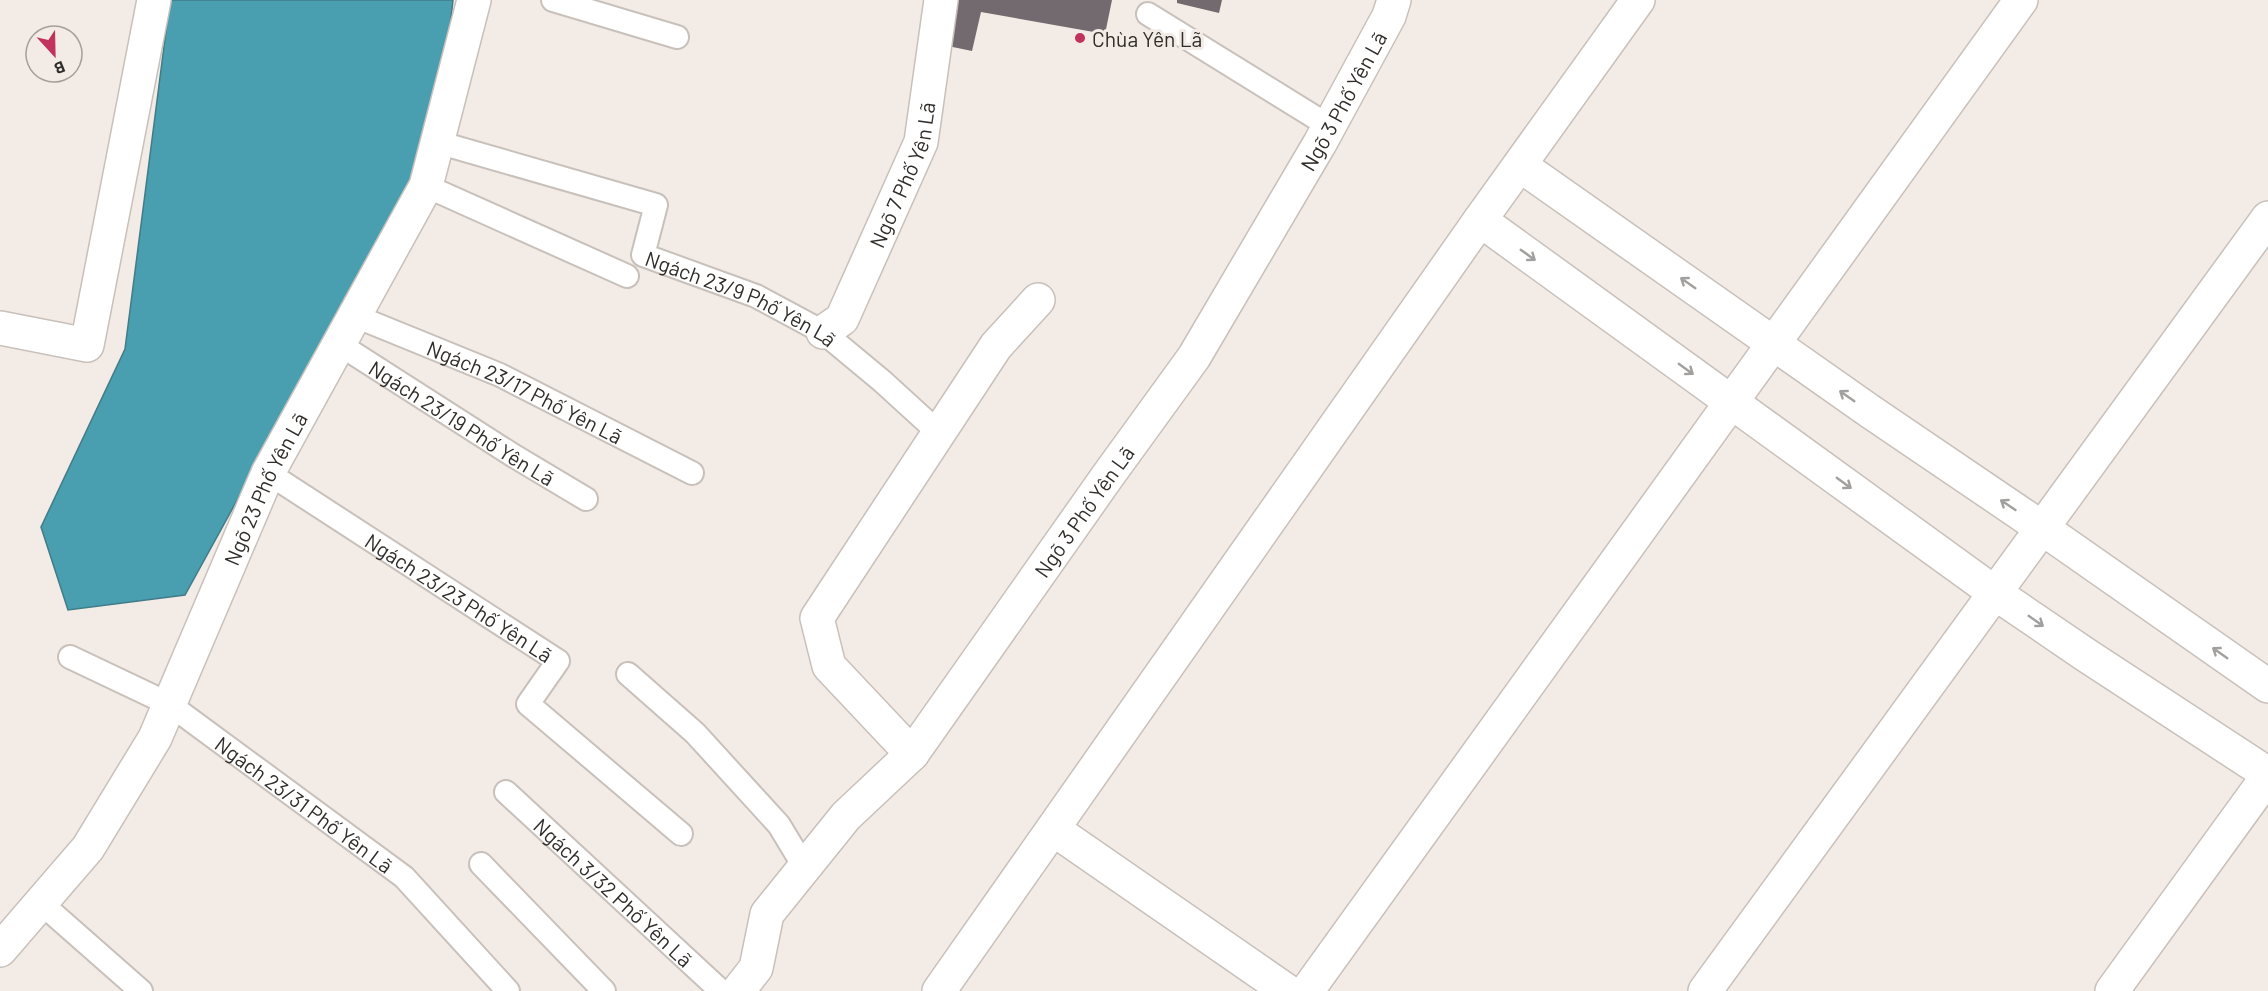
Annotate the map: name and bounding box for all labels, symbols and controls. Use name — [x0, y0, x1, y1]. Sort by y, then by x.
north arrow — [24, 24, 84, 84]
place label: Chùa Yên Lã — [1092, 26, 1202, 51]
street label: Ngõ 3 Phố Yên Lã — [1294, 27, 1391, 175]
marker: Chùa Yên Lã — [1073, 31, 1087, 45]
text: B — [52, 58, 68, 79]
street label: Ngõ 7 Phố Yên Lã — [863, 100, 939, 251]
street label: Ngách 23/9 Phố Yên Lã — [642, 245, 842, 351]
one-way arrow — [1519, 248, 1535, 261]
one-way arrow — [1680, 277, 1696, 289]
street label: Ngách 23/17 Phố Yên Lã — [424, 334, 627, 448]
street label: Ngách 23/19 Phố Yên Lã — [365, 354, 559, 490]
one-way arrow — [1677, 363, 1693, 375]
one-way arrow — [1840, 389, 1856, 402]
street label: Ngõ 23 Phố Yên Lã — [218, 408, 312, 569]
street label: Ngõ 3 Phố Yên Lã — [1028, 440, 1138, 582]
one-way arrow — [1835, 477, 1851, 489]
one-way arrow — [2001, 499, 2017, 511]
street label: Ngách 23/23 Phố Yên Lã — [361, 527, 558, 667]
one-way arrow — [2028, 615, 2044, 627]
one-way arrow — [2213, 647, 2229, 659]
street label: Ngách 23/31 Phố Yên Lã — [211, 730, 398, 877]
street label: Ngách 3/32 Phố Yên Lã — [529, 812, 698, 971]

